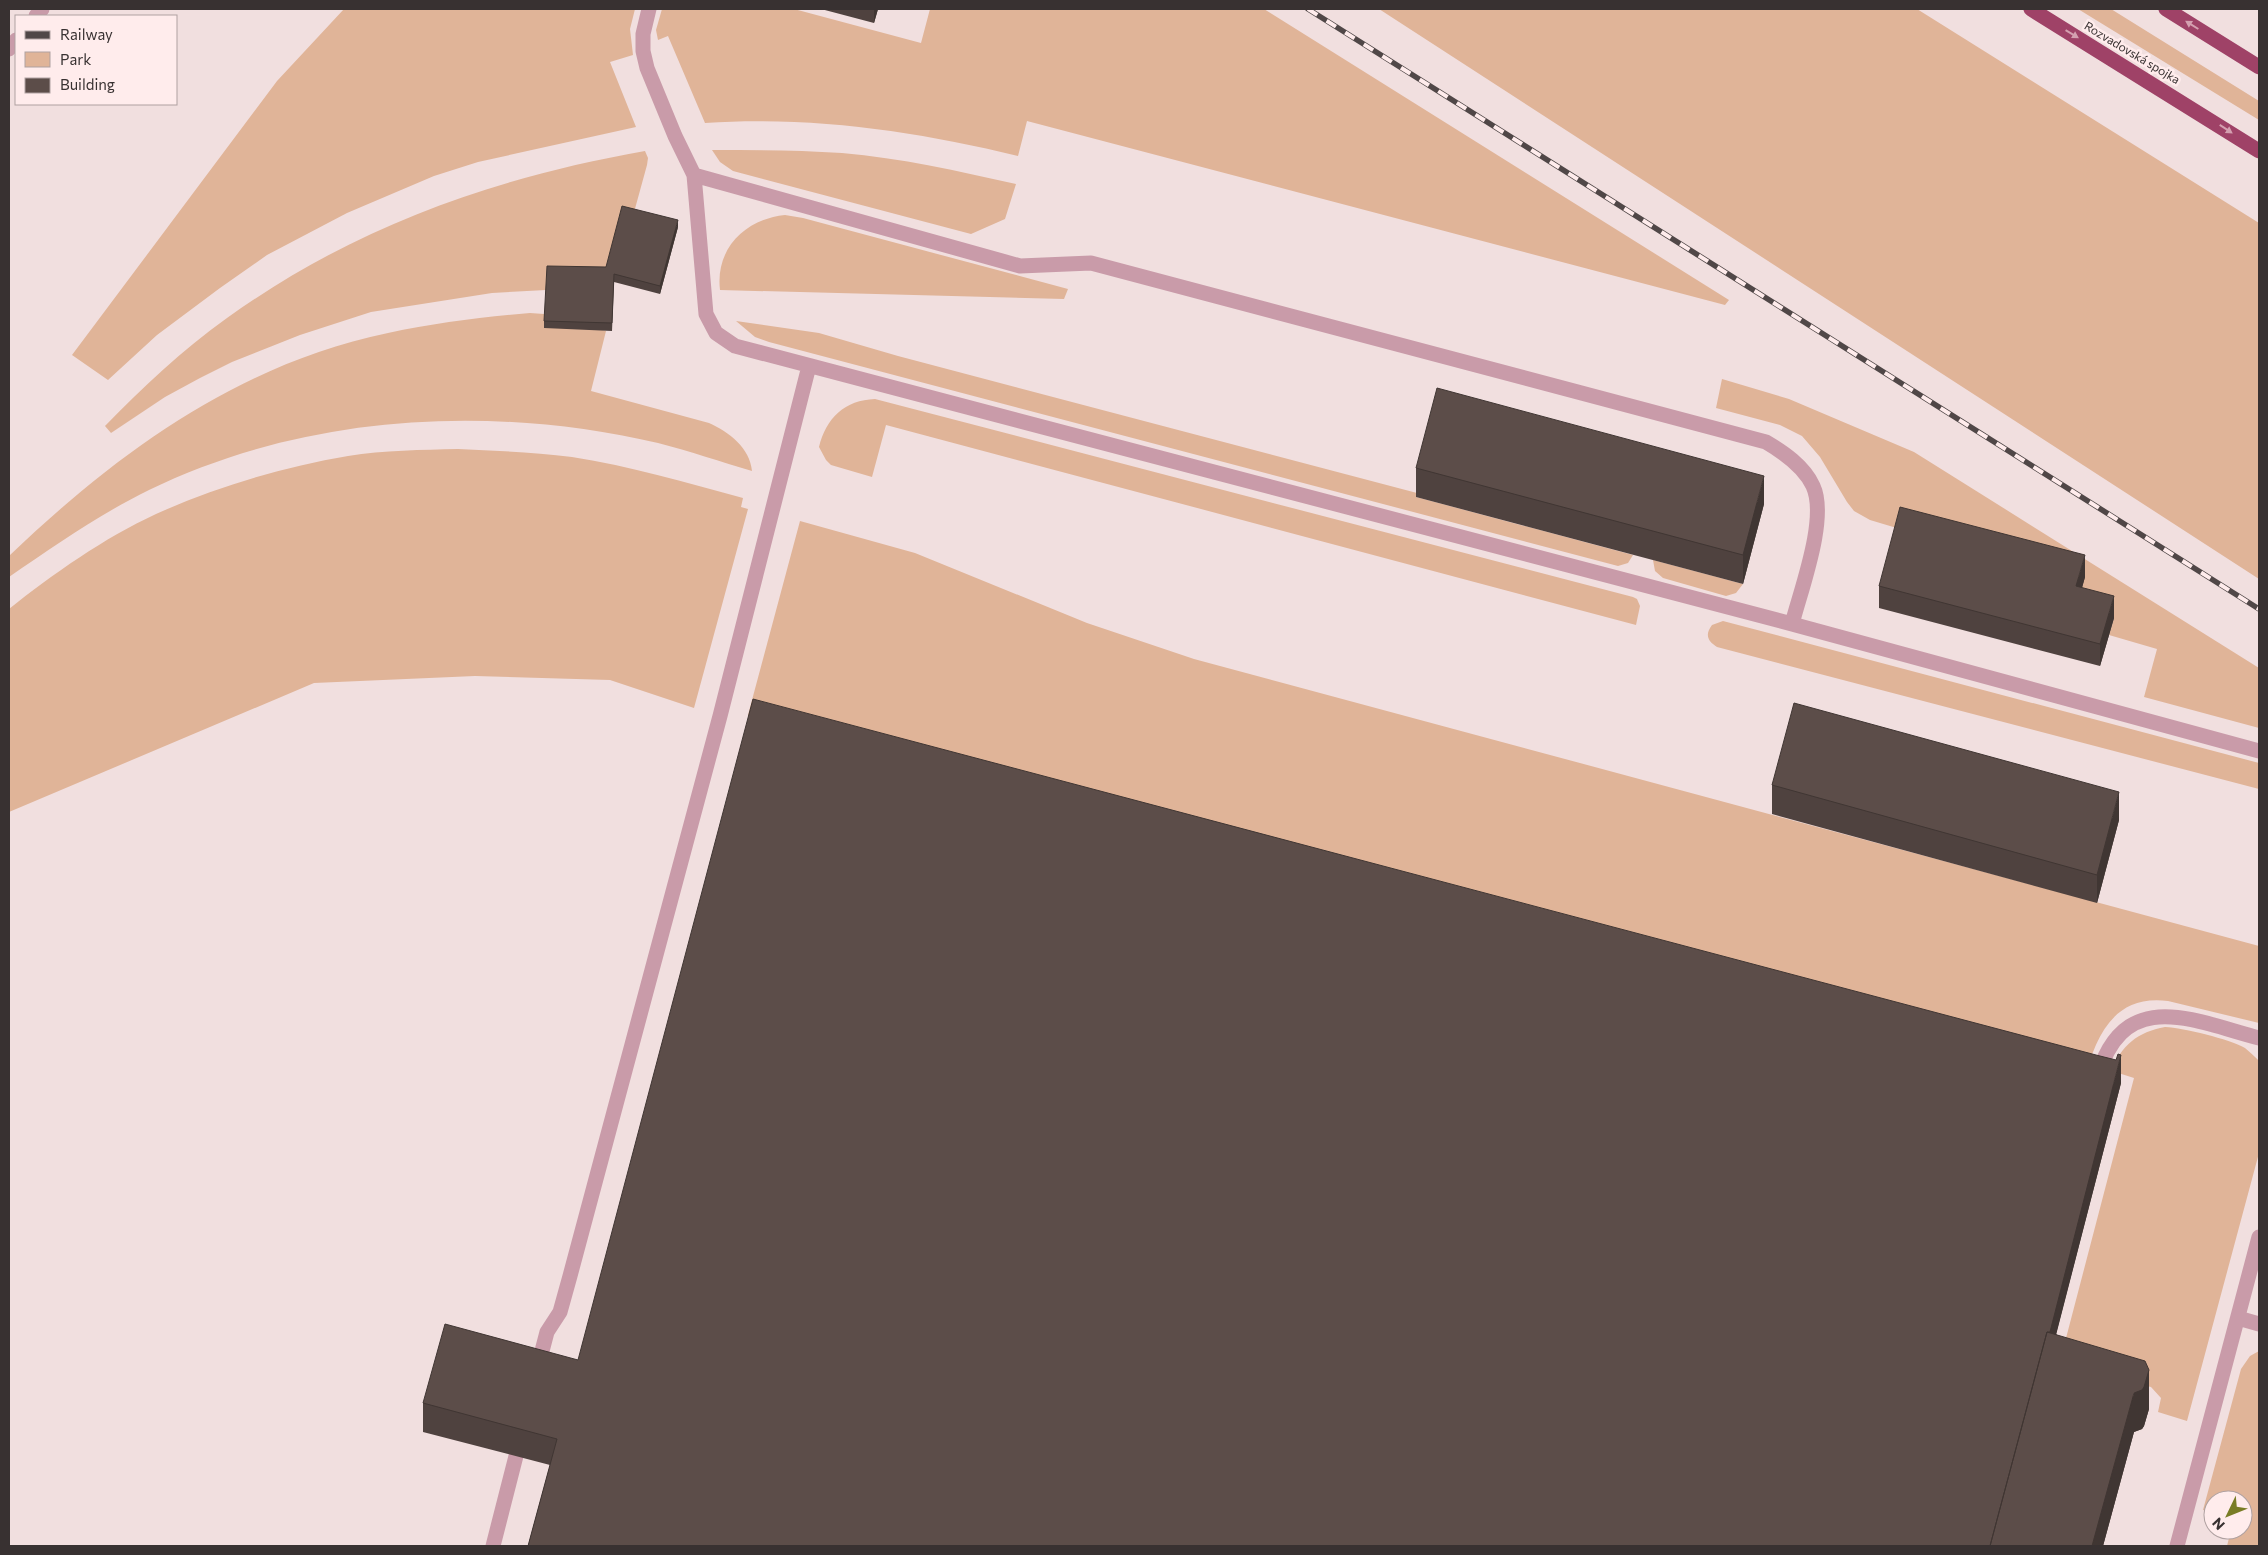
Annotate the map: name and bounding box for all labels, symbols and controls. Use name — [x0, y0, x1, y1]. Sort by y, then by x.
legend — [15, 15, 178, 105]
street label: Rozvadovská spojka — [2082, 18, 2183, 86]
one-way arrow — [2186, 20, 2199, 29]
text: Railway — [60, 25, 113, 43]
one-way arrow — [2066, 30, 2079, 39]
text: Park — [60, 50, 91, 68]
text: Building — [60, 75, 115, 93]
one-way arrow — [2219, 125, 2233, 134]
north arrow — [2203, 1490, 2253, 1540]
text: N — [2208, 1515, 2228, 1534]

